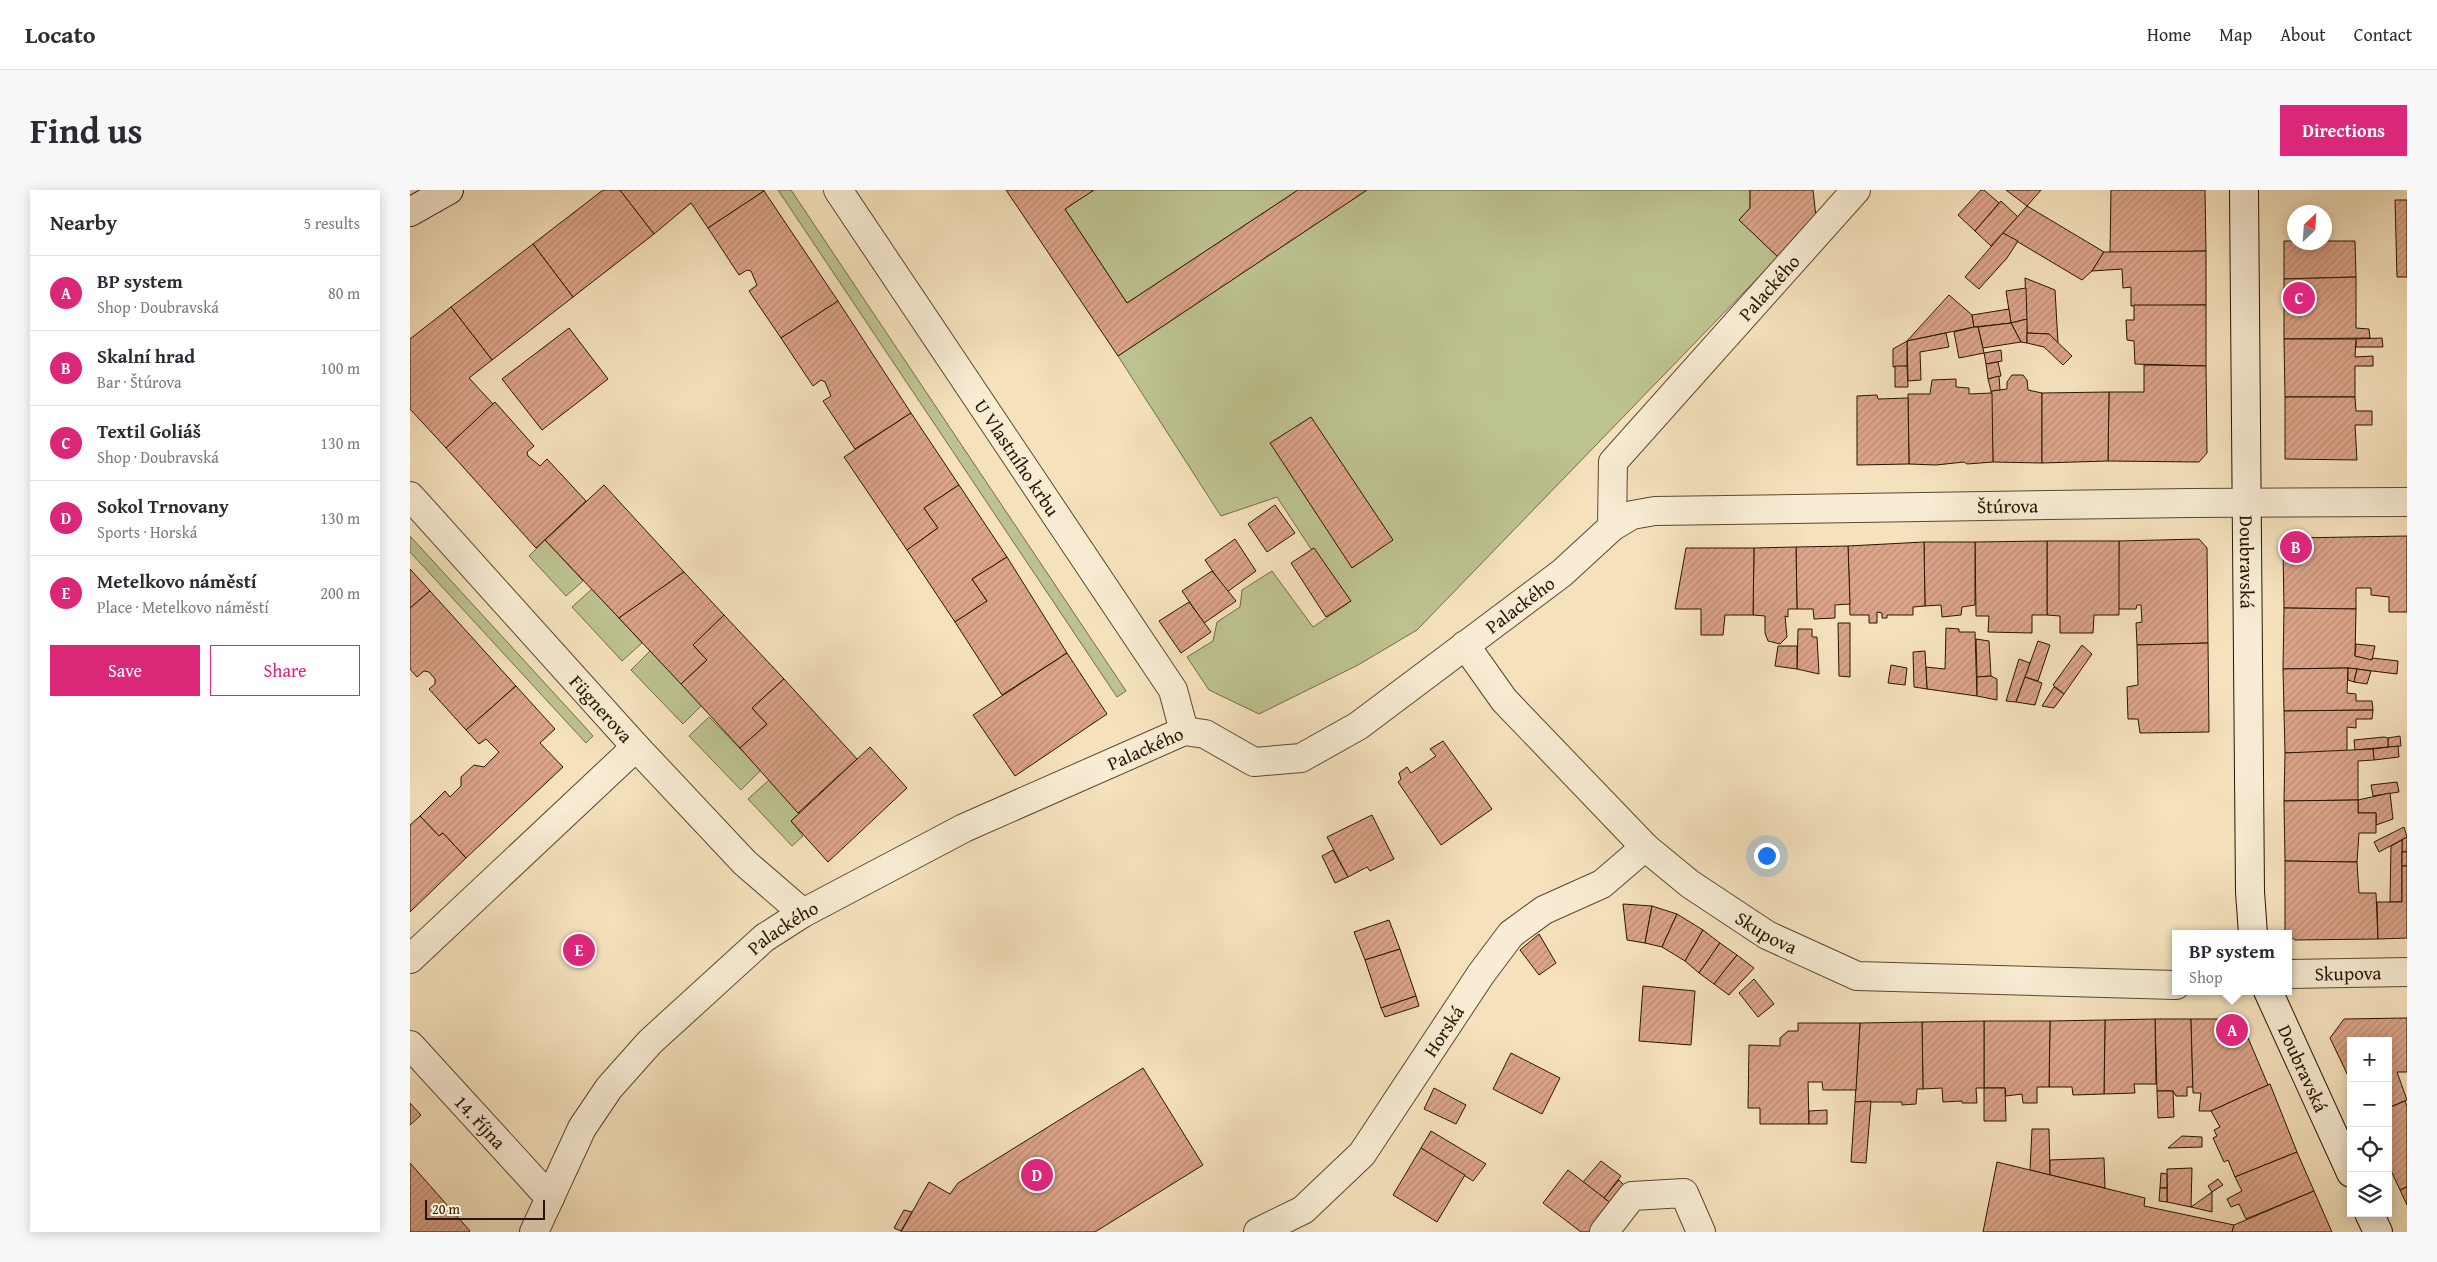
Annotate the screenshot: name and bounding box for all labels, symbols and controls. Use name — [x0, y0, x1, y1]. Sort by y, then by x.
text: Locato — [25, 17, 96, 52]
text: Home — [2147, 21, 2191, 48]
text: Map — [2219, 21, 2252, 48]
text: About — [2280, 21, 2326, 48]
text: Contact — [2354, 21, 2412, 48]
text: Find us — [30, 105, 143, 156]
button: Directions — [2280, 105, 2407, 156]
north arrow — [2287, 205, 2332, 250]
text: Nearby — [50, 207, 117, 238]
text: 5 results — [303, 211, 360, 235]
street label: Palackého — [1732, 248, 1806, 327]
text: BP system — [97, 267, 183, 295]
pin: C — [2283, 279, 2315, 317]
text: A — [61, 281, 71, 305]
text: 80 m — [328, 281, 360, 305]
text: Shop · Doubravská — [97, 295, 219, 319]
text: Skalní hrad — [97, 342, 195, 370]
text: B — [61, 356, 71, 380]
text: 100 m — [320, 356, 360, 380]
text: Bar · Štúrova — [97, 370, 181, 394]
street label: U Vlastního krbu — [968, 393, 1067, 522]
text: Textil Goliáš — [97, 417, 201, 445]
text: C — [61, 431, 71, 455]
text: 130 m — [320, 431, 360, 455]
text: Shop · Doubravská — [97, 445, 219, 469]
street label: Štúrova — [1977, 491, 2038, 520]
text: Sokol Trnovany — [97, 492, 229, 520]
text: D — [61, 506, 71, 530]
text: 130 m — [320, 506, 360, 530]
street label: Doubravská — [2233, 515, 2262, 609]
text: Sports · Horská — [97, 520, 197, 544]
pin: B — [2280, 528, 2312, 566]
text: Metelkovo náměstí — [97, 567, 257, 595]
street label: Palackého — [1479, 569, 1560, 640]
text: E — [62, 581, 70, 605]
text: 200 m — [320, 581, 360, 605]
text: Place · Metelkovo náměstí — [97, 595, 269, 619]
button: Save — [50, 645, 200, 696]
button: Share — [210, 645, 360, 696]
street label: Fügnerova — [563, 668, 640, 749]
street label: Palackého — [1103, 719, 1188, 777]
your location — [1754, 843, 1780, 869]
street label: Palackého — [740, 893, 823, 961]
street label: Skupova — [1730, 904, 1802, 961]
popup — [2172, 930, 2292, 995]
pin: E — [563, 931, 595, 969]
text: BP system — [2189, 937, 2275, 965]
street label: Skupova — [2314, 958, 2382, 988]
text: Shop — [2189, 965, 2223, 989]
street label: Horská — [1416, 1000, 1471, 1062]
pin: A — [2216, 1011, 2248, 1049]
street label: Doubravská — [2271, 1020, 2335, 1117]
map controls — [2347, 1037, 2392, 1217]
button: + — [2347, 1037, 2392, 1082]
button: − — [2347, 1082, 2392, 1127]
street label: 14. října — [448, 1088, 513, 1155]
button: locate — [2347, 1127, 2392, 1172]
pin: D — [1021, 1156, 1053, 1194]
button: layers — [2347, 1172, 2392, 1217]
scale bar — [425, 1197, 545, 1220]
text: 20 m — [432, 1199, 460, 1219]

